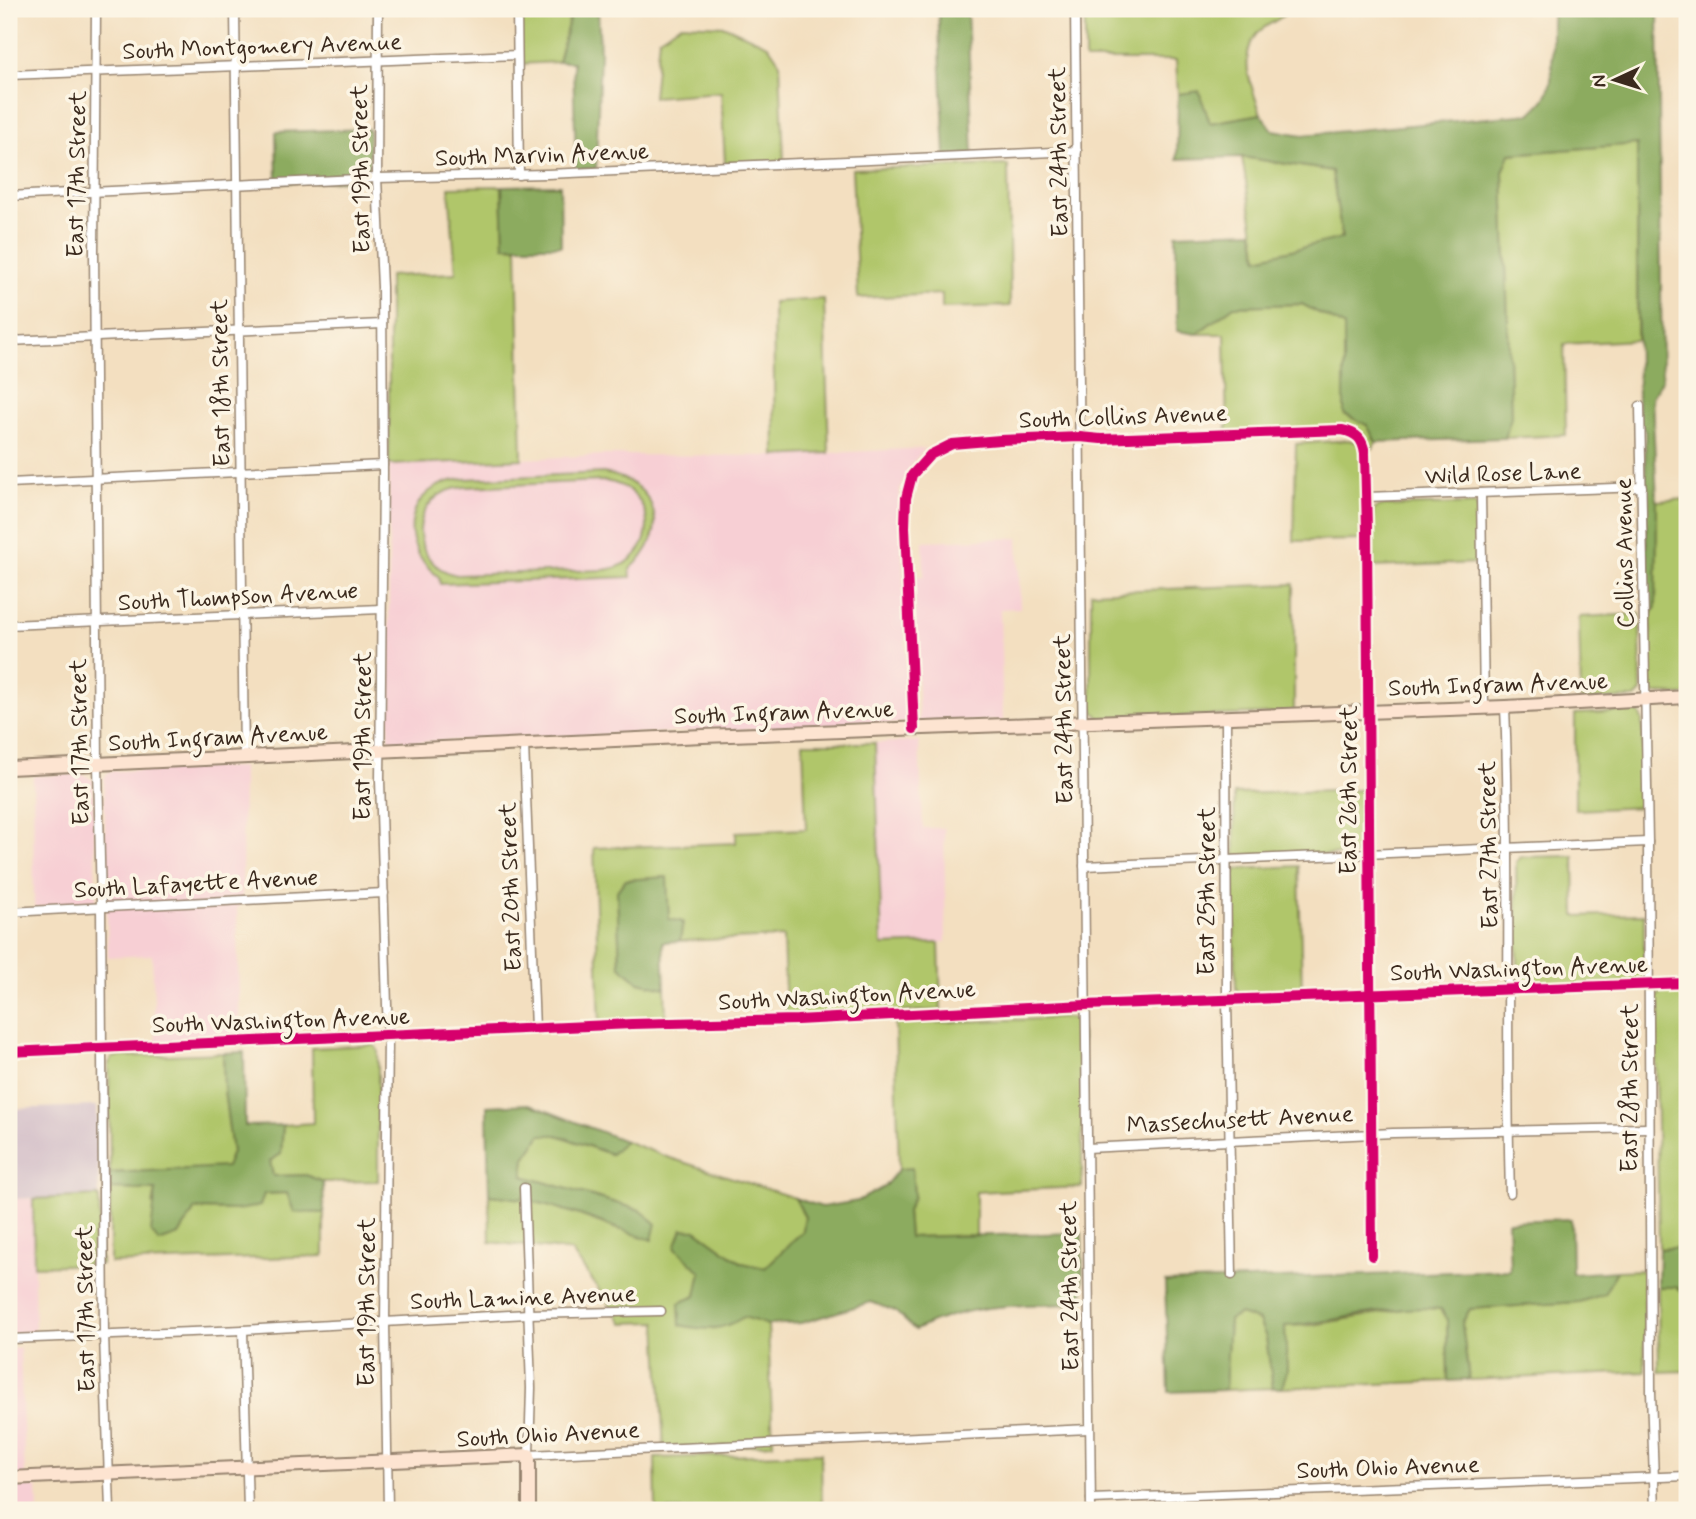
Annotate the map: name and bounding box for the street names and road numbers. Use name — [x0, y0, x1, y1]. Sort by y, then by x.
street label: South Montgomery Avenue — [122, 27, 403, 68]
street label: East 24th Street — [1043, 66, 1076, 238]
street label: East 19th Street — [345, 84, 378, 254]
street label: East 17th Street — [61, 90, 94, 258]
street label: South Marvin Avenue — [434, 136, 650, 175]
street label: East 18th Street — [205, 299, 238, 467]
street label: South Collins Avenue — [1018, 398, 1228, 437]
street label: Wild Rose Lane — [1424, 456, 1582, 493]
street label: Collins Avenue — [1609, 477, 1642, 628]
street label: South Thompson Avenue — [117, 576, 359, 619]
street label: East 24th Street — [1048, 633, 1081, 805]
street label: East 19th Street — [348, 651, 379, 821]
street label: East 17th Street — [64, 658, 97, 826]
street label: South Ingram Avenue — [1388, 666, 1609, 708]
street label: South Ingram Avenue — [674, 694, 895, 736]
street label: East 26th Street — [1334, 705, 1365, 875]
street label: South Ingram Avenue — [107, 717, 329, 763]
street label: East 27th Street — [1473, 761, 1506, 929]
street label: East 20th Street — [493, 802, 530, 972]
street label: East 25th Street — [1192, 807, 1223, 975]
street label: South Lafayette Avenue — [73, 863, 319, 906]
street label: South Washington Avenue — [1390, 950, 1649, 992]
street label: South Washington Avenue — [717, 974, 977, 1022]
street label: South Washington Avenue — [152, 1002, 411, 1044]
street label: East 28th Street — [1615, 1003, 1646, 1173]
street label: Massechusett Avenue — [1126, 1099, 1354, 1142]
street label: East 24th Street — [1054, 1200, 1087, 1372]
street label: East 19th Street — [352, 1217, 383, 1387]
street label: East 17th Street — [70, 1225, 103, 1393]
street label: South Lamine Avenue — [410, 1279, 637, 1318]
street label: South Ohio Avenue — [456, 1415, 641, 1456]
street label: South Ohio Avenue — [1296, 1450, 1480, 1487]

